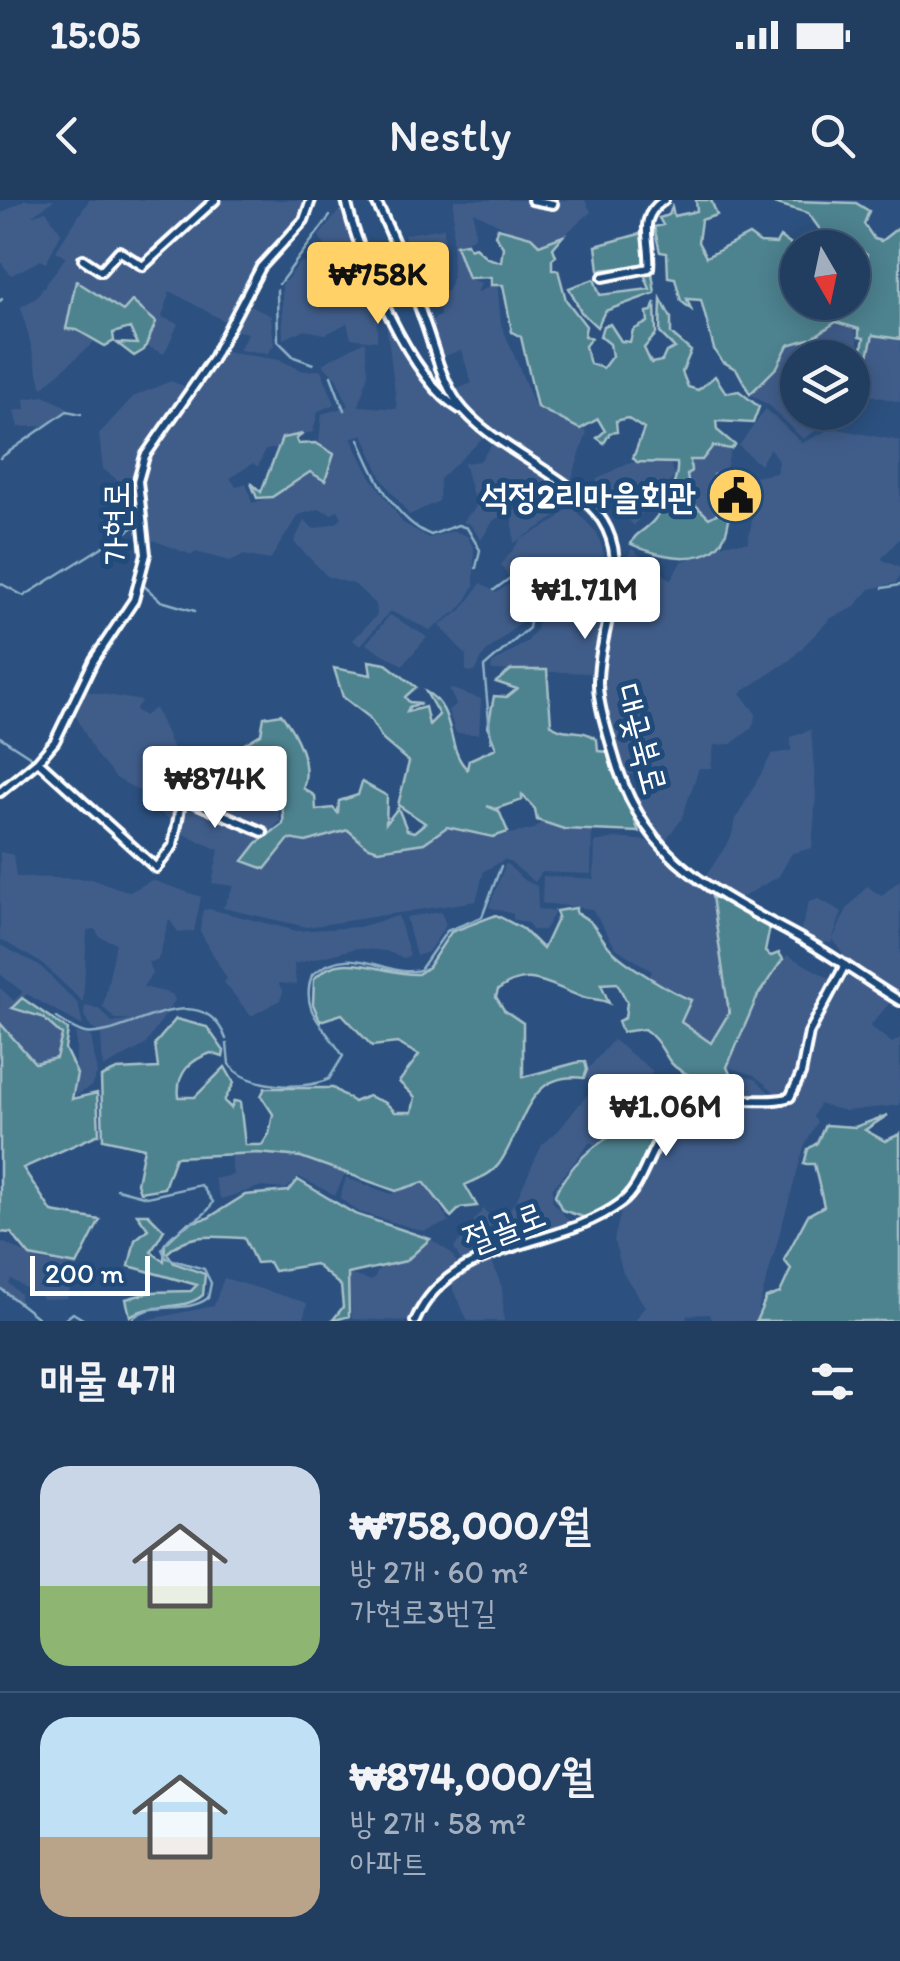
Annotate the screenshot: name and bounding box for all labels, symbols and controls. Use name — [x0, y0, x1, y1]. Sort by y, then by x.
text: 15:05 — [50, 12, 140, 58]
icon: back — [40, 108, 95, 163]
text: Nestly — [389, 108, 511, 162]
icon: search — [805, 108, 860, 163]
north arrow — [780, 230, 870, 320]
map controls — [780, 230, 870, 430]
pin: ₩758K — [308, 242, 448, 327]
text: ₩758K — [329, 255, 427, 293]
button: layers — [780, 340, 870, 430]
public building icon: 석정2리마을회관 — [705, 466, 765, 526]
place label: 석정2리마을회관 — [480, 475, 696, 517]
street label: 가현로 — [95, 481, 137, 565]
pin: ₩1.71M — [504, 557, 666, 642]
text: ₩1.71M — [532, 570, 638, 608]
street label: 대곶북로 — [607, 679, 677, 799]
pin: ₩874K — [145, 746, 285, 831]
text: ₩874K — [165, 759, 265, 797]
pin: ₩1.06M — [585, 1074, 747, 1159]
text: ₩1.06M — [610, 1087, 722, 1125]
street label: 절골로 — [457, 1192, 551, 1262]
scale bar — [30, 1251, 150, 1296]
text: 200 m — [45, 1256, 124, 1290]
text: 매물 4개 — [40, 1354, 176, 1405]
icon: filters — [805, 1354, 860, 1409]
text: ₩758,000/월 — [350, 1499, 591, 1550]
icon: home — [120, 1506, 240, 1626]
text: 방 2개 · 60 m² — [350, 1553, 528, 1591]
text: 가현로3번길 — [350, 1593, 496, 1631]
text: ₩874,000/월 — [350, 1750, 594, 1801]
icon: home — [120, 1757, 240, 1877]
text: 방 2개 · 58 m² — [350, 1804, 526, 1842]
text: 아파트 — [350, 1844, 427, 1882]

